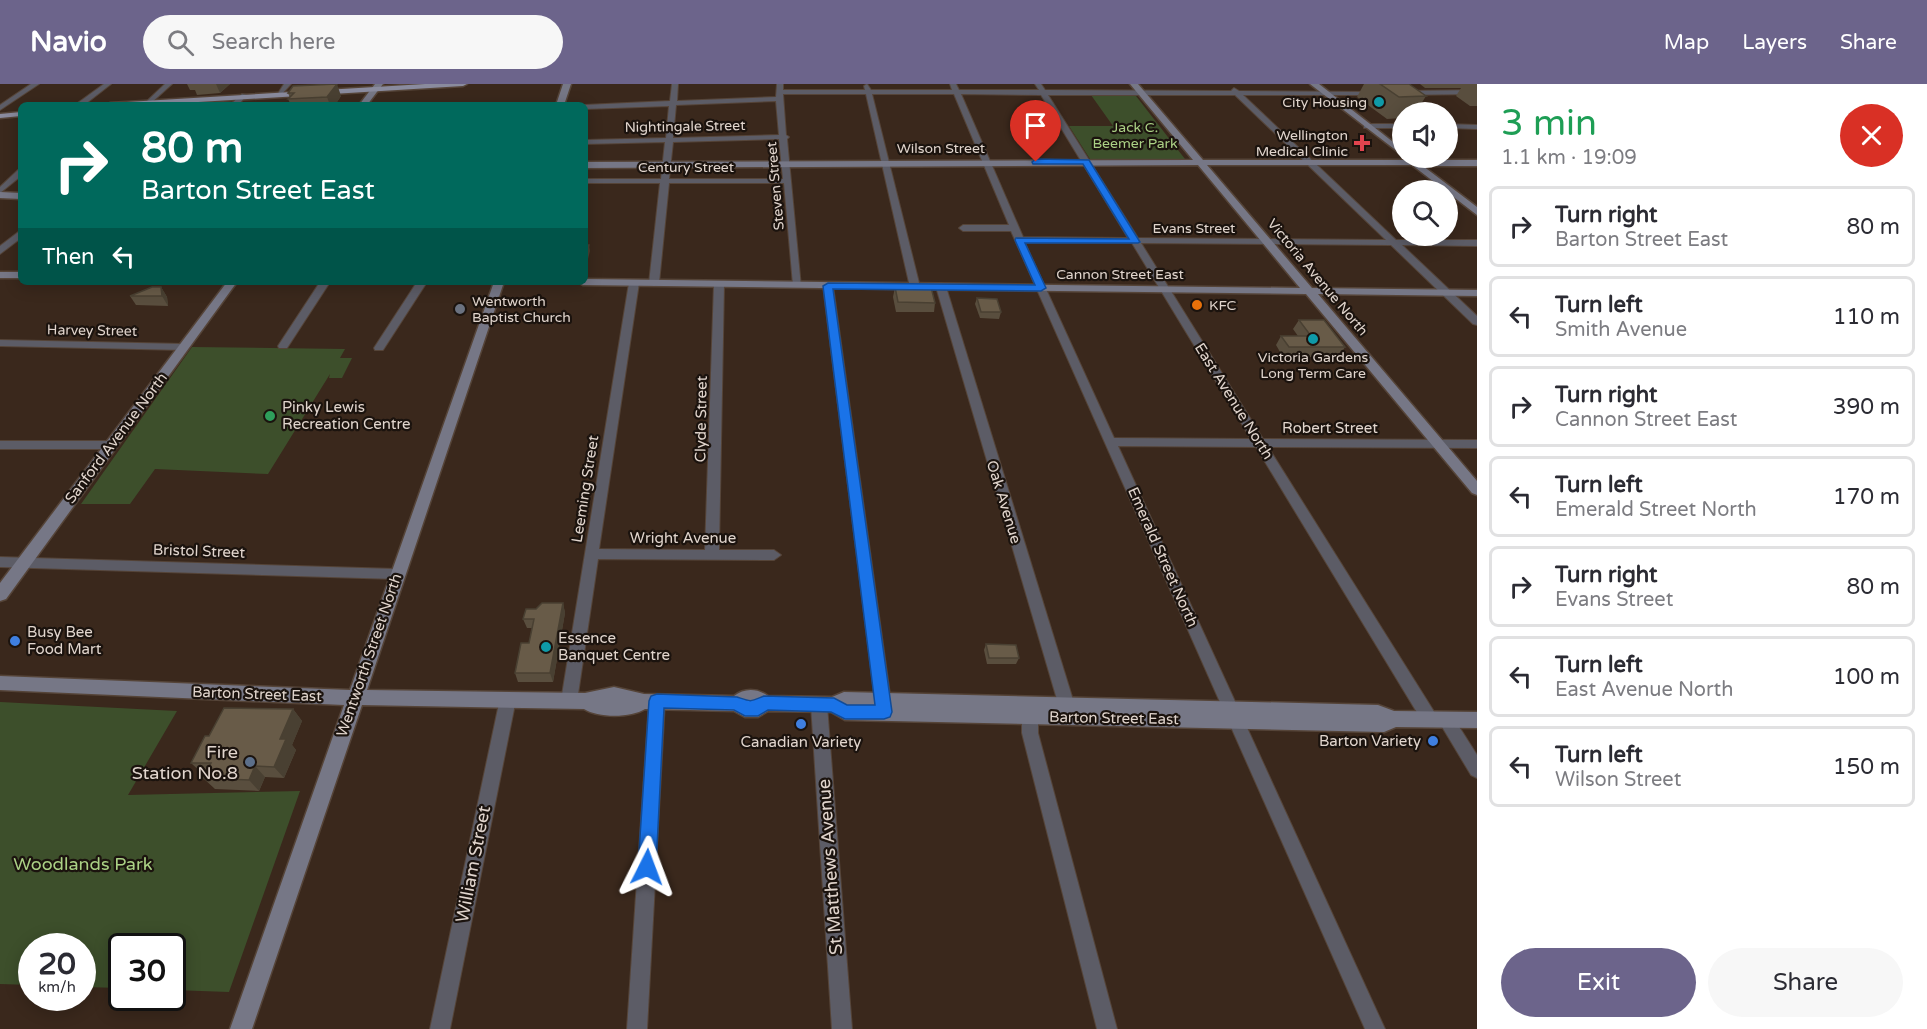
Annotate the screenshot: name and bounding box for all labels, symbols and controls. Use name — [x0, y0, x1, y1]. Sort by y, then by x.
search box — [143, 15, 563, 69]
text: Navio — [30, 25, 107, 59]
icon: search — [164, 26, 197, 59]
text: Search here — [212, 29, 336, 55]
text: Map — [1664, 30, 1709, 55]
text: Layers — [1742, 30, 1807, 55]
text: Share — [1840, 30, 1897, 55]
place label: City Housing — [1282, 94, 1367, 111]
marker: City Housing — [1372, 95, 1386, 109]
pin — [1010, 100, 1061, 162]
map controls — [1392, 102, 1458, 246]
button: sound — [1392, 102, 1458, 168]
text: 3 min — [1501, 102, 1597, 145]
button: close — [1840, 104, 1903, 167]
icon: arrive — [1019, 109, 1052, 142]
street label: Nightingale Street — [624, 117, 746, 136]
park label: Jack C. Beemer Park — [1092, 119, 1178, 152]
text: 80 m — [141, 123, 243, 174]
icon: right — [42, 126, 120, 204]
place label: Wellington Medical Clinic — [1256, 127, 1348, 160]
marker: Wellington Medical Clinic — [1353, 134, 1371, 152]
street label: Steven Street — [763, 140, 788, 231]
street label: Wilson Street — [897, 140, 986, 157]
text: 1.1 km · 19:09 — [1501, 146, 1637, 170]
street label: Century Street — [638, 159, 735, 176]
text: Barton Street East — [141, 174, 375, 207]
button: search — [1392, 180, 1458, 246]
text: Turn right — [1555, 202, 1657, 228]
icon: right — [1504, 210, 1537, 243]
text: 80 m — [1846, 214, 1900, 240]
street label: Victoria Avenue North — [1264, 215, 1371, 339]
street label: Evans Street — [1153, 220, 1236, 237]
text: Barton Street East — [1555, 228, 1728, 252]
icon: left — [107, 240, 140, 273]
text: Then — [42, 244, 95, 270]
street label: Cannon Street East — [1056, 266, 1184, 283]
text: Turn left — [1555, 292, 1643, 318]
place label: Wentworth Baptist Church — [472, 293, 571, 326]
place label: KFC — [1209, 297, 1237, 314]
marker: KFC — [1190, 298, 1204, 312]
icon: left — [1504, 300, 1537, 333]
marker: Wentworth Baptist Church — [453, 302, 467, 316]
text: 110 m — [1833, 304, 1900, 330]
text: Smith Avenue — [1555, 318, 1687, 342]
street label: Harvey Street — [47, 321, 138, 340]
marker: Victoria Gardens Long Term Care — [1306, 332, 1320, 346]
street label: East Avenue North — [1191, 339, 1277, 463]
place label: Victoria Gardens Long Term Care — [1258, 349, 1368, 382]
street label: Sanford Avenue North — [61, 369, 171, 507]
street label: Clyde Street — [691, 375, 711, 463]
text: Turn right — [1555, 382, 1657, 408]
icon: right — [1504, 390, 1537, 423]
text: 390 m — [1833, 394, 1900, 420]
place label: Pinky Lewis Recreation Centre — [282, 398, 410, 433]
text: Cannon Street East — [1555, 408, 1737, 432]
marker: Pinky Lewis Recreation Centre — [263, 409, 277, 423]
street label: Robert Street — [1282, 419, 1378, 437]
street label: Leeming Street — [568, 434, 602, 544]
street label: Oak Avenue — [983, 458, 1025, 546]
text: Turn left — [1555, 472, 1643, 498]
icon: left — [1504, 480, 1537, 513]
street label: Emerald Street North — [1124, 484, 1202, 630]
text: 170 m — [1833, 484, 1900, 510]
text: Emerald Street North — [1555, 498, 1757, 522]
street label: Wright Avenue — [630, 529, 736, 547]
street label: Bristol Street — [153, 540, 246, 562]
text: Turn right — [1555, 562, 1657, 588]
icon: right — [1504, 570, 1537, 603]
street label: Wentworth Street North — [333, 571, 405, 739]
text: 80 m — [1846, 574, 1900, 600]
text: Evans Street — [1555, 588, 1673, 612]
place label: Busy Bee Food Mart — [27, 623, 102, 658]
place label: Essence Banquet Centre — [558, 629, 670, 664]
marker: Busy Bee Food Mart — [8, 634, 22, 648]
marker: Essence Banquet Centre — [539, 640, 553, 654]
text: Turn left — [1555, 652, 1643, 678]
icon: left — [1504, 660, 1537, 693]
text: 100 m — [1833, 664, 1900, 690]
text: East Avenue North — [1555, 678, 1733, 702]
street label: Barton Street East — [192, 683, 322, 705]
street label: Barton Street East — [1049, 708, 1179, 728]
marker: Canadian Variety — [794, 717, 808, 731]
place label: Barton Variety — [1319, 732, 1421, 750]
place label: Canadian Variety — [741, 733, 861, 751]
marker: Barton Variety — [1426, 734, 1440, 748]
place label: Fire Station No.8 — [132, 741, 238, 784]
text: Turn left — [1555, 742, 1643, 768]
icon: left — [1504, 750, 1537, 783]
text: 150 m — [1833, 754, 1900, 780]
marker: Fire Station No.8 — [243, 755, 257, 769]
text: Wilson Street — [1555, 768, 1681, 792]
street label: St Matthews Avenue — [813, 778, 847, 956]
street label: William Street — [451, 804, 495, 924]
position arrow — [615, 835, 679, 899]
park label: Woodlands Park — [13, 853, 153, 875]
speed limit sign: 30 — [108, 933, 186, 1011]
text: 20 — [38, 946, 76, 983]
button: Exit — [1501, 948, 1696, 1017]
button: Share — [1708, 948, 1903, 1017]
text: km/h — [38, 978, 76, 996]

